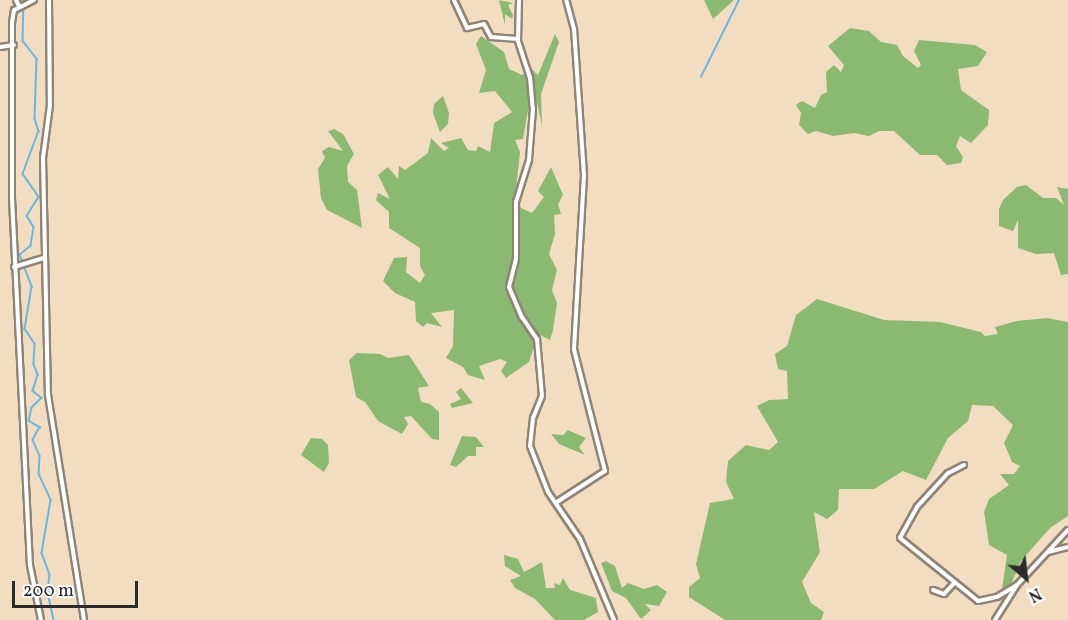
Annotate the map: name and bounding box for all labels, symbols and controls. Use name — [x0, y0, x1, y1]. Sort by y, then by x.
north arrow — [996, 548, 1056, 608]
scale bar — [15, 569, 141, 607]
text: 200 m — [23, 579, 74, 604]
text: N — [1024, 581, 1045, 606]

